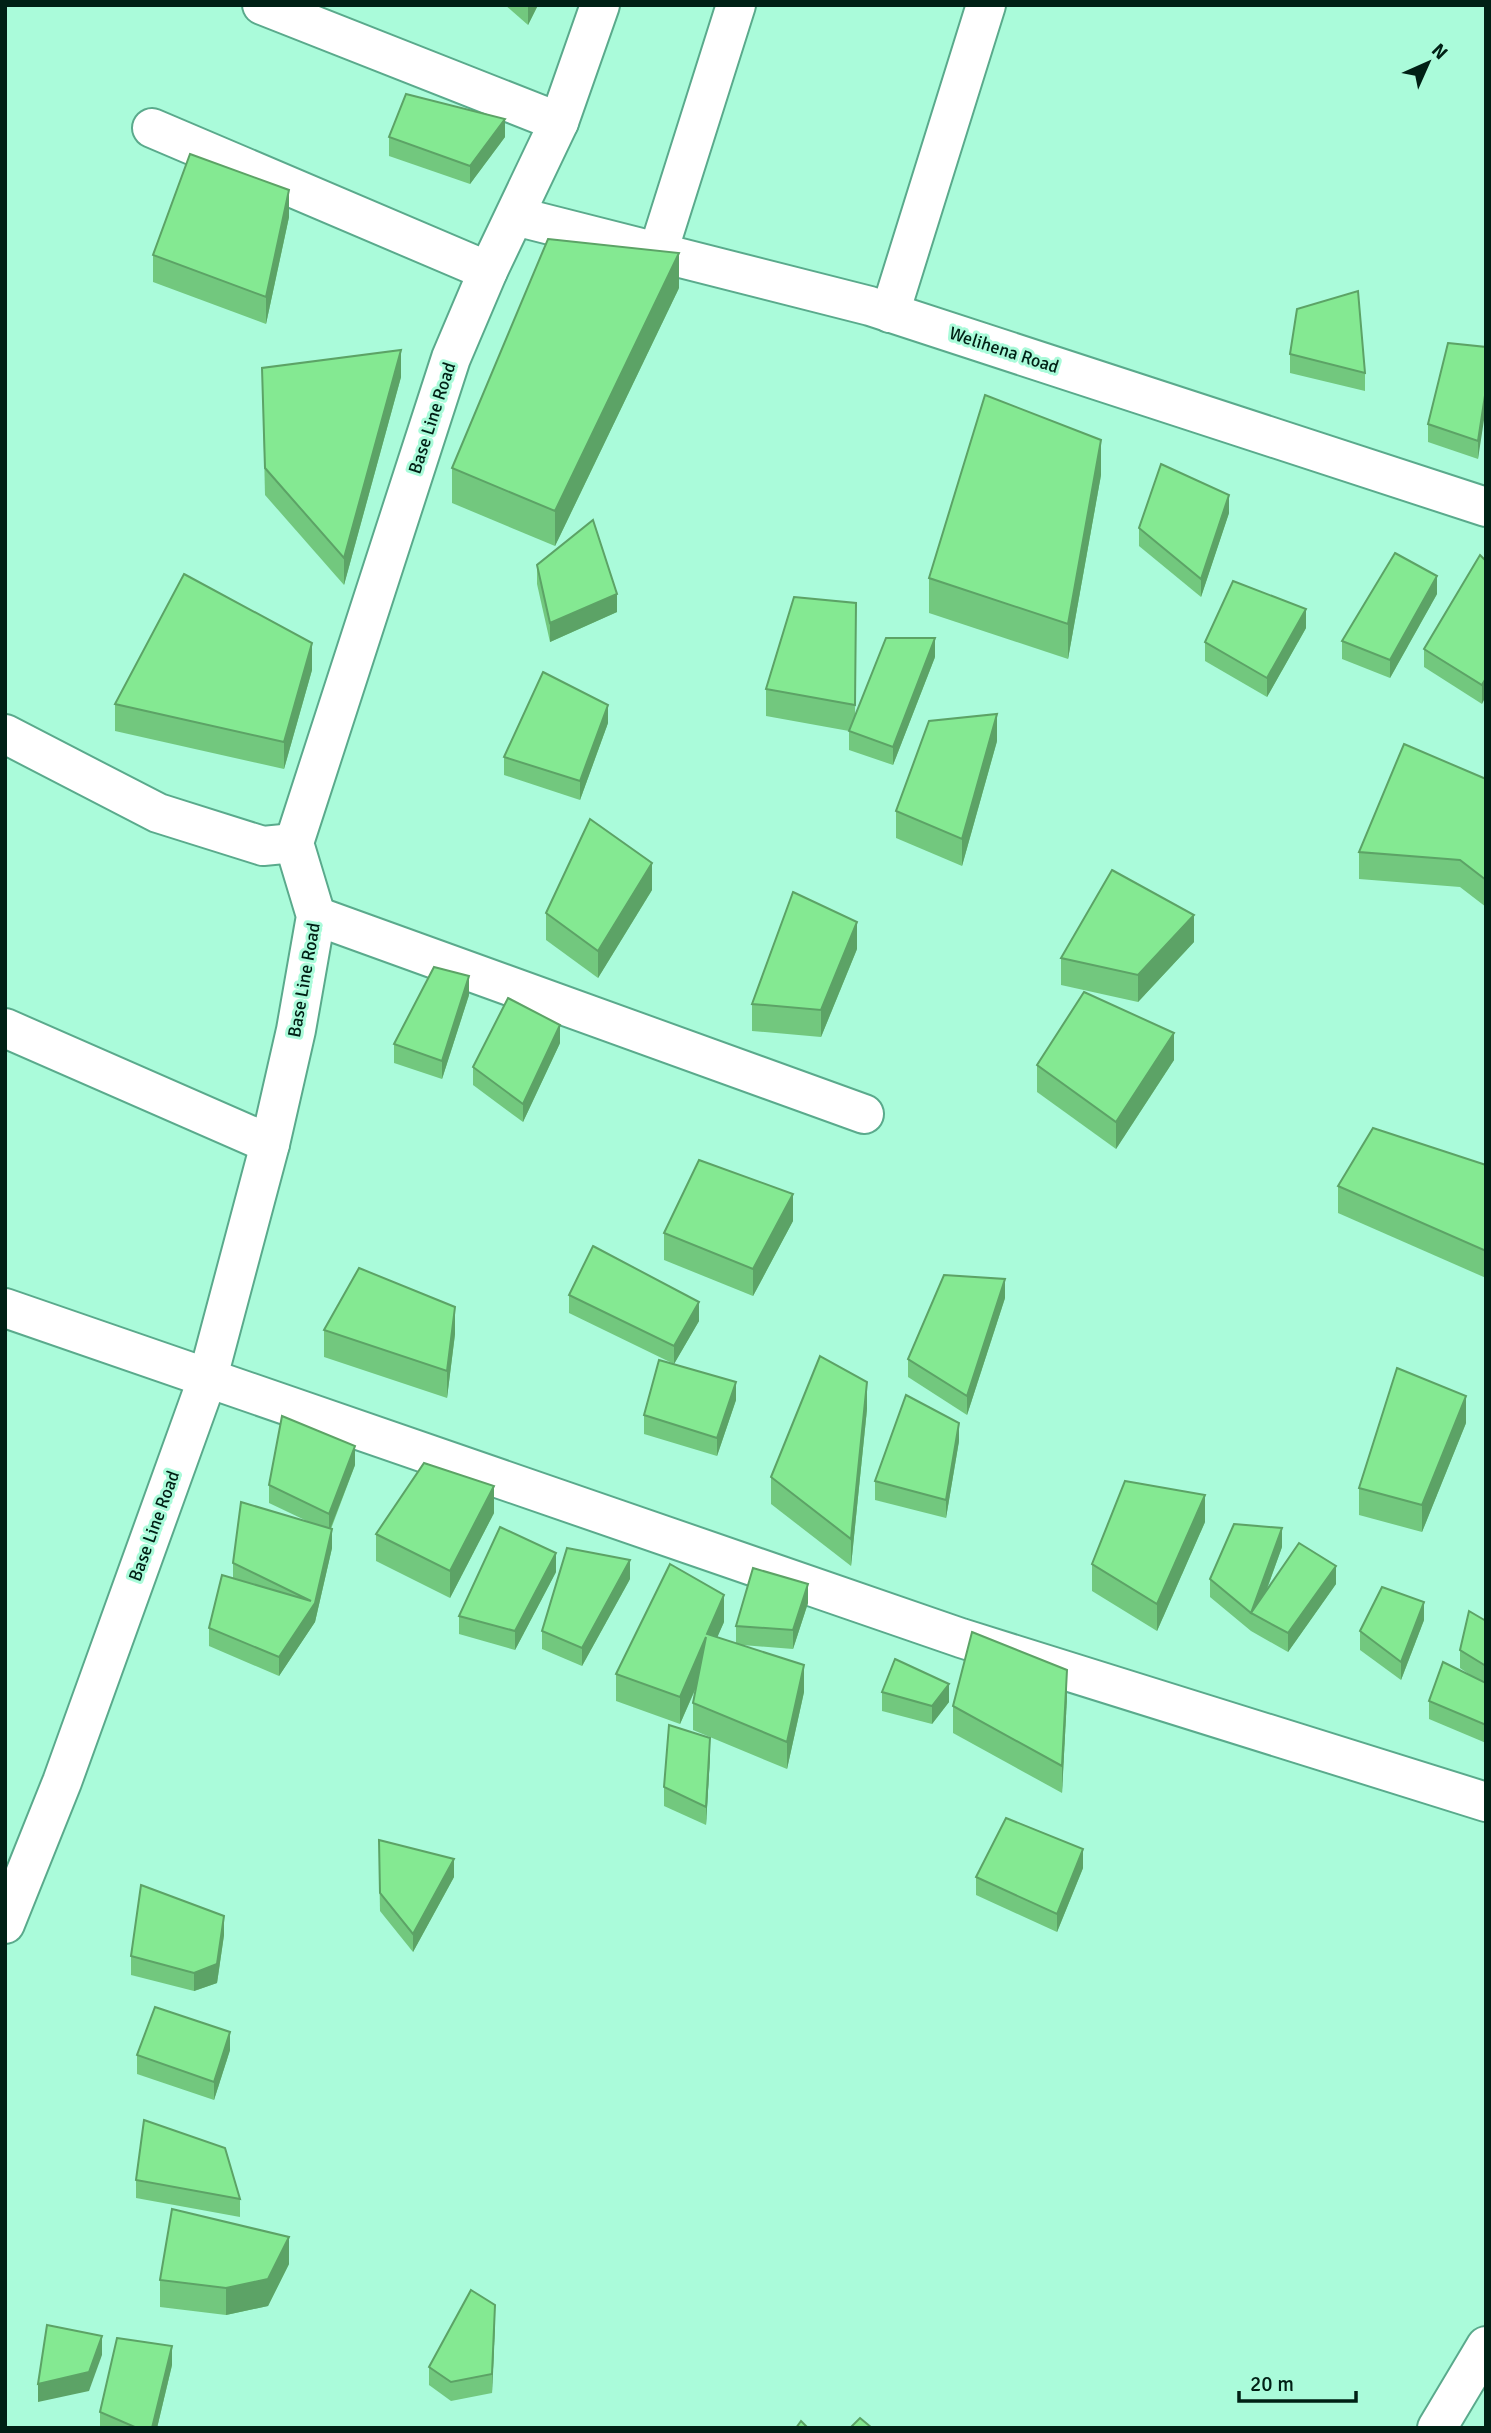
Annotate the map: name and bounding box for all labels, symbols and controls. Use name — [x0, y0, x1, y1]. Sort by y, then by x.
north arrow — [1393, 28, 1463, 98]
text: N — [1426, 39, 1452, 65]
street label: Welihena Road — [946, 322, 1062, 378]
street label: Base Line Road — [404, 359, 460, 477]
street label: Base Line Road — [283, 921, 325, 1039]
street label: Base Line Road — [124, 1468, 184, 1584]
scale bar — [1239, 2360, 1356, 2404]
text: 20 m — [1250, 2371, 1294, 2397]

